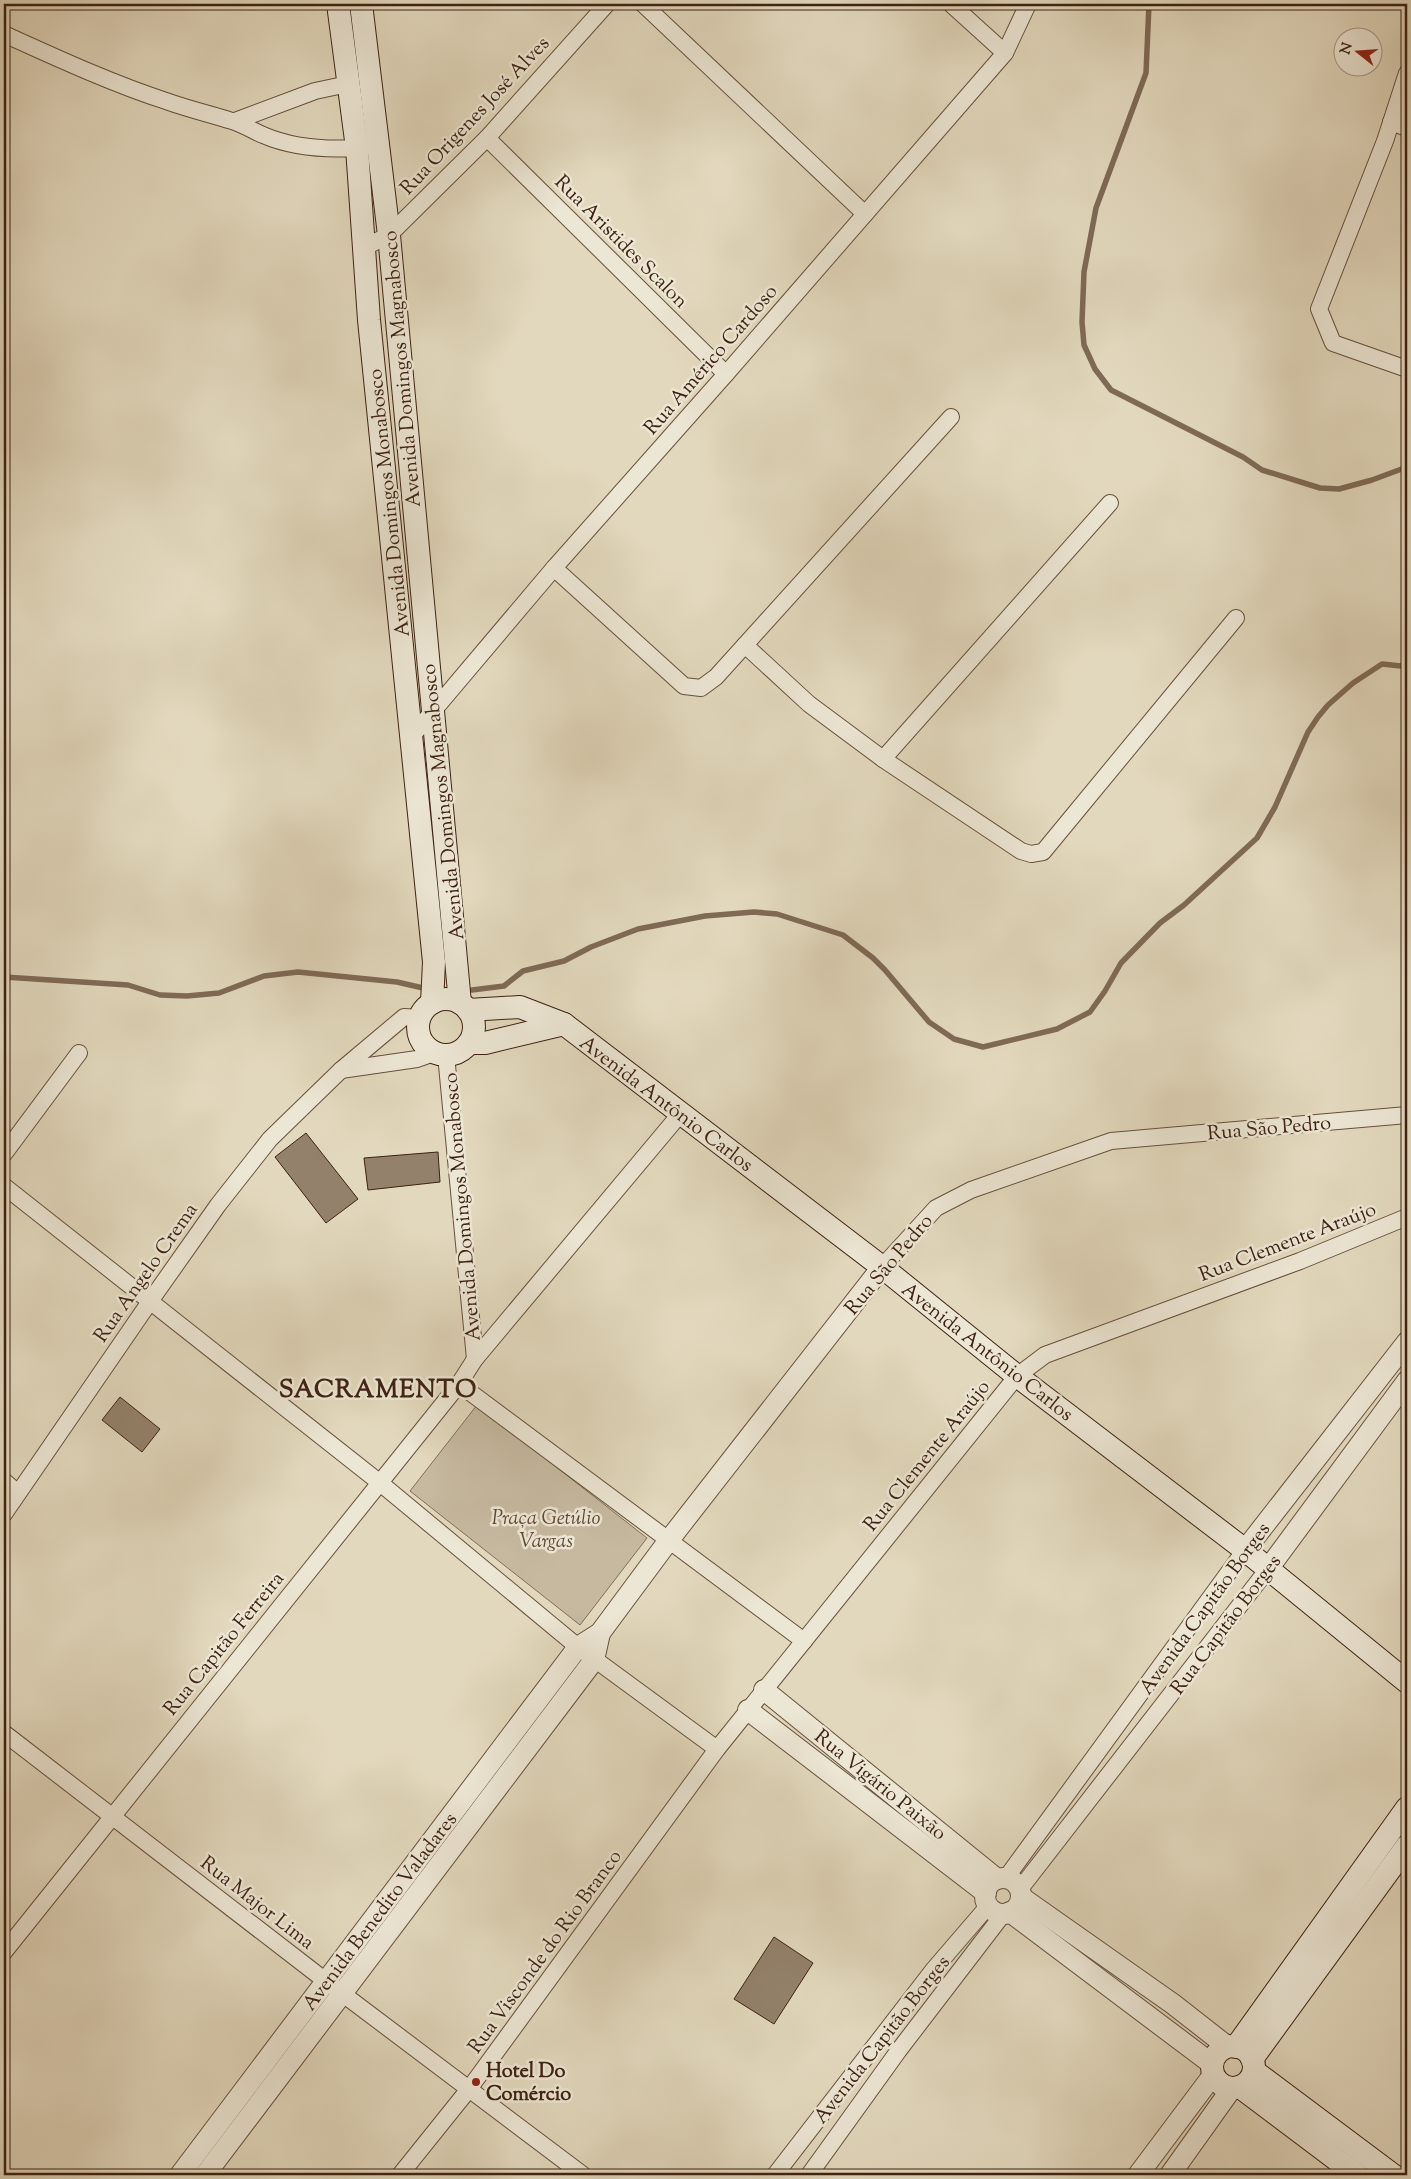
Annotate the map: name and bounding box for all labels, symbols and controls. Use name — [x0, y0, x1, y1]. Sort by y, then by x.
north arrow — [1334, 28, 1384, 78]
street label: Rua Origenes José Alves — [394, 31, 557, 203]
text: N — [1336, 41, 1359, 57]
street label: Rua Aristides Scalon — [547, 169, 694, 316]
street label: Avenida Domingos Magnabosco — [377, 229, 430, 508]
street label: Rua Américo Cardoso — [638, 279, 786, 442]
street label: Avenida Domingos Monabosco — [362, 367, 419, 638]
street label: Avenida Domingos Magnabosco — [416, 662, 473, 941]
street label: Avenida Antônio Carlos — [572, 1030, 759, 1180]
street label: Avenida Domingos Monabosco — [437, 1071, 490, 1342]
street label: Rua São Pedro — [1206, 1110, 1332, 1149]
street label: Rua Clemente Araújo — [1195, 1196, 1381, 1291]
street label: Rua Angelo Crema — [88, 1198, 206, 1349]
street label: Rua São Pedro — [839, 1209, 941, 1322]
street label: Avenida Antônio Carlos — [894, 1277, 1079, 1429]
district label: SACRAMENTO — [279, 1373, 477, 1409]
street label: Rua Clemente Araújo — [858, 1374, 998, 1539]
park label: Praça Getúlio Vargas — [492, 1505, 600, 1557]
street label: Avenida Capitão Borges — [1133, 1517, 1279, 1702]
street label: Rua Capitão Borges — [1165, 1549, 1290, 1702]
street label: Rua Capitão Ferreira — [158, 1566, 292, 1723]
street label: Rua Vigário Paixão — [807, 1723, 952, 1849]
street label: Avenida Benedito Valadares — [297, 1807, 465, 2018]
street label: Rua Visconde do Rio Branco — [462, 1844, 630, 2060]
street label: Rua Major Lima — [193, 1850, 320, 1958]
street label: Avenida Capitão Borges — [808, 1950, 958, 2131]
place label: Hotel Do Comércio — [486, 2058, 571, 2110]
marker: Hotel Do Comércio — [470, 2076, 482, 2088]

